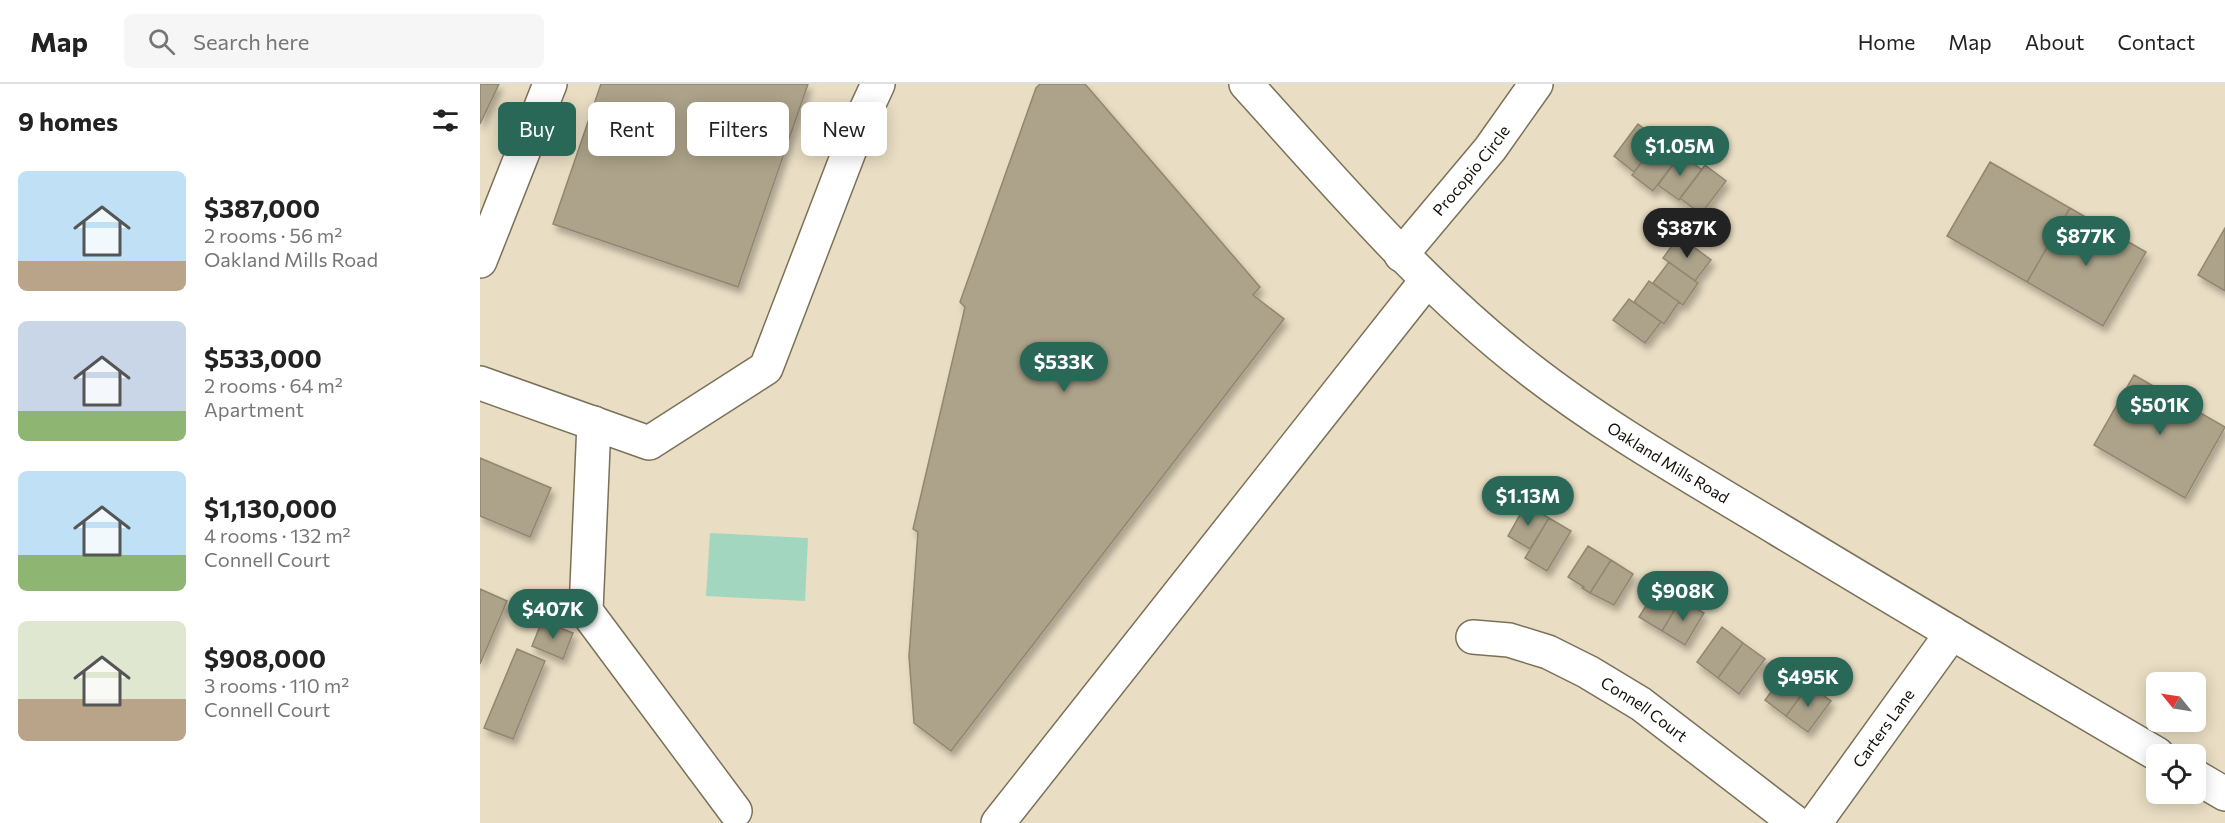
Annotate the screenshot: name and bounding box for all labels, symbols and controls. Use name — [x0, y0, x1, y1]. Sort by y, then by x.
search box — [124, 14, 544, 68]
text: Map — [30, 24, 88, 58]
icon: search — [145, 25, 178, 58]
text: Search here — [193, 28, 309, 55]
text: Home — [1858, 29, 1915, 54]
text: Map — [1948, 29, 1992, 54]
text: About — [2025, 29, 2084, 54]
text: Contact — [2117, 29, 2195, 54]
chip: Buy — [498, 102, 576, 156]
chip: Rent — [588, 102, 675, 156]
chip: Filters — [687, 102, 789, 156]
chip: New — [801, 102, 887, 156]
icon: filters — [429, 104, 462, 137]
text: 9 homes — [18, 105, 118, 136]
street label: Procopio Circle — [1428, 121, 1513, 219]
pin: $1.05M — [1631, 126, 1729, 177]
text: $1.05M — [1645, 133, 1715, 157]
text: $387,000 — [204, 192, 320, 223]
icon: home — [66, 195, 138, 267]
pin: $387K — [1645, 208, 1729, 259]
text: $387K — [1657, 215, 1717, 239]
pin: $877K — [2044, 216, 2128, 267]
text: 2 rooms · 56 m² — [204, 223, 342, 247]
text: $877K — [2056, 223, 2116, 247]
text: Oakland Mills Road — [204, 247, 378, 271]
text: $533,000 — [204, 342, 322, 373]
pin: $533K — [1022, 342, 1106, 393]
icon: home — [66, 345, 138, 417]
text: $533K — [1034, 349, 1094, 373]
text: 2 rooms · 64 m² — [204, 373, 343, 397]
pin: $501K — [2118, 385, 2202, 436]
text: $501K — [2130, 392, 2190, 416]
text: Apartment — [204, 397, 304, 421]
street label: Oakland Mills Road — [1604, 417, 1733, 507]
pin: $1.13M — [1479, 476, 1577, 527]
text: $1.13M — [1496, 483, 1560, 507]
text: $1,130,000 — [204, 492, 337, 523]
icon: home — [66, 495, 138, 567]
text: 4 rooms · 132 m² — [204, 523, 351, 547]
text: Connell Court — [204, 547, 330, 571]
pin: $908K — [1641, 571, 1725, 622]
text: $908K — [1651, 578, 1715, 602]
pin: $407K — [511, 589, 595, 640]
text: $407K — [522, 596, 584, 620]
text: $908,000 — [204, 642, 326, 673]
icon: home — [66, 645, 138, 717]
pin: $495K — [1766, 657, 1850, 708]
text: $495K — [1777, 664, 1839, 688]
street label: Connell Court — [1598, 672, 1692, 745]
north arrow — [2146, 672, 2206, 732]
map controls — [2146, 672, 2206, 804]
text: 3 rooms · 110 m² — [204, 673, 349, 697]
street label: Carters Lane — [1848, 685, 1918, 771]
text: Connell Court — [204, 697, 330, 721]
button: locate — [2146, 744, 2206, 804]

